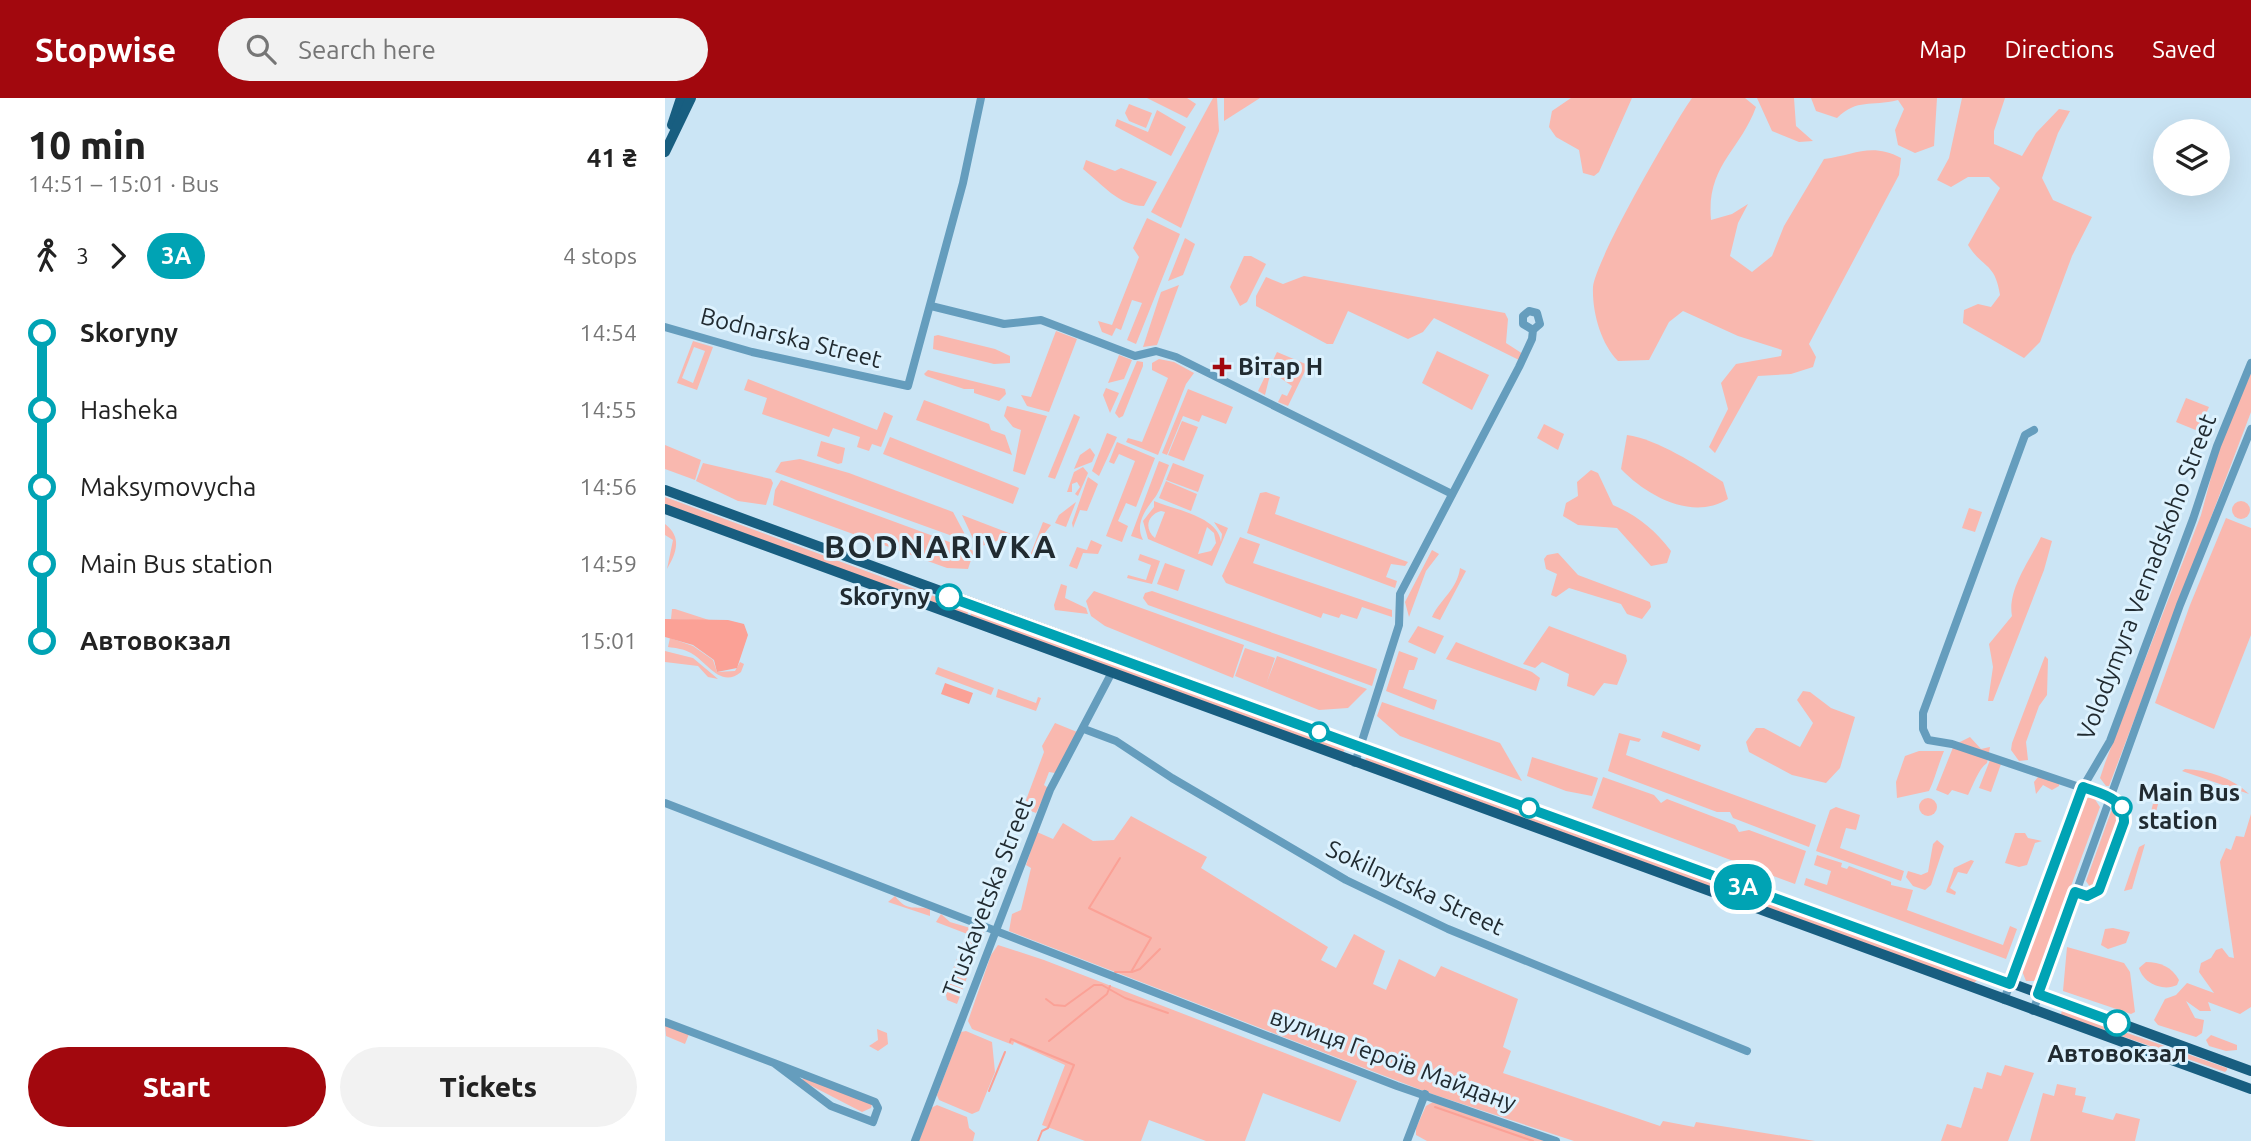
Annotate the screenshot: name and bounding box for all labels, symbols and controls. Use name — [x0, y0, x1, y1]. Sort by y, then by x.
search box — [218, 18, 708, 81]
icon: search — [242, 30, 280, 68]
text: Stopwise — [35, 31, 176, 68]
text: Search here — [298, 35, 436, 64]
text: Map — [1919, 36, 1966, 63]
text: Directions — [2004, 36, 2114, 63]
text: Saved — [2152, 36, 2216, 63]
map controls — [2153, 119, 2230, 196]
button: layers — [2153, 119, 2230, 196]
text: 10 min — [28, 124, 146, 166]
text: 41 ₴ — [587, 143, 637, 172]
text: 14:51 – 15:01 · Bus — [28, 171, 219, 196]
icon: walk — [28, 237, 66, 275]
icon: forward — [99, 237, 137, 275]
text: 3А — [161, 242, 191, 269]
text: 3 — [76, 243, 89, 268]
text: 4 stops — [563, 243, 637, 268]
street label: Bodnarska Street — [698, 302, 885, 373]
text: Skoryny — [80, 318, 178, 347]
text: 14:54 — [579, 320, 637, 345]
place label: Вітар Н — [1238, 353, 1323, 380]
marker: Вітар Н — [1212, 357, 1232, 377]
text: Hasheka — [80, 395, 178, 424]
text: 14:55 — [579, 397, 637, 422]
street label: Volodymyra Vernadskoho Street — [2072, 410, 2221, 743]
text: Maksymovycha — [80, 472, 256, 501]
text: 14:56 — [579, 474, 637, 499]
district label: BODNARIVKA — [824, 528, 1058, 564]
text: Main Bus station — [80, 549, 273, 578]
text: 14:59 — [579, 551, 637, 576]
place label: Skoryny — [839, 583, 930, 610]
marker: Skoryny — [936, 584, 962, 610]
text: Автовокзал — [80, 626, 231, 655]
text: 15:01 — [579, 628, 637, 653]
unlabelled marker — [1309, 722, 1329, 742]
place label: Main Bus station — [2138, 779, 2240, 834]
street label: Truskavetska Street — [937, 793, 1038, 1001]
marker: Main Bus station — [2112, 797, 2132, 817]
unlabelled marker — [1519, 798, 1539, 818]
street label: Sokilnytska Street — [1322, 835, 1509, 941]
line badge: 3А — [1711, 864, 1775, 910]
text: 3А — [1728, 873, 1758, 900]
street label: вулиця Героїв Майдану — [1266, 1002, 1520, 1117]
marker: Автовокзал — [2104, 1010, 2130, 1036]
place label: Автовокзал — [2047, 1040, 2187, 1067]
button: Start — [28, 1047, 326, 1127]
button: Tickets — [340, 1047, 637, 1127]

